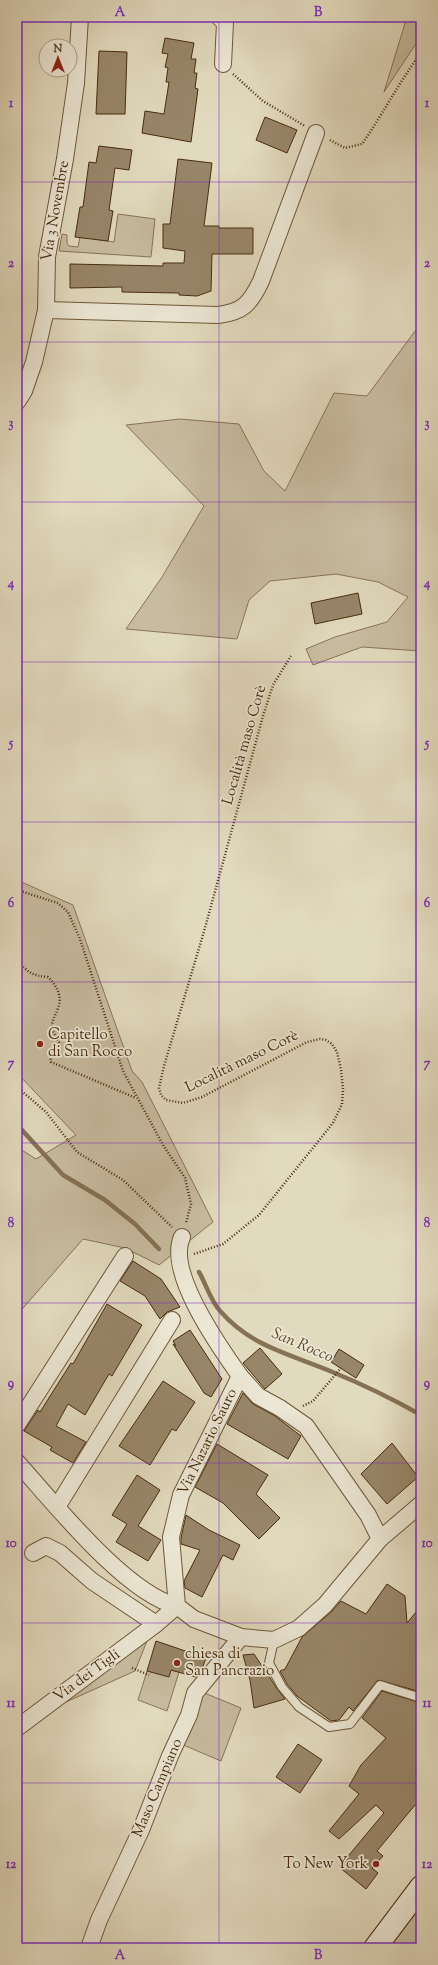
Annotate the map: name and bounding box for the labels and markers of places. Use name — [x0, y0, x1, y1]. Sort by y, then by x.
place label: Capitello di San Rocco — [48, 1025, 132, 1063]
marker: Capitello di San Rocco — [35, 1039, 45, 1049]
place label: chiesa di San Pancrazio — [185, 1644, 274, 1682]
marker: chiesa di San Pancrazio — [172, 1658, 182, 1668]
place label: To New York — [283, 1854, 368, 1875]
marker: To New York — [371, 1859, 381, 1869]

